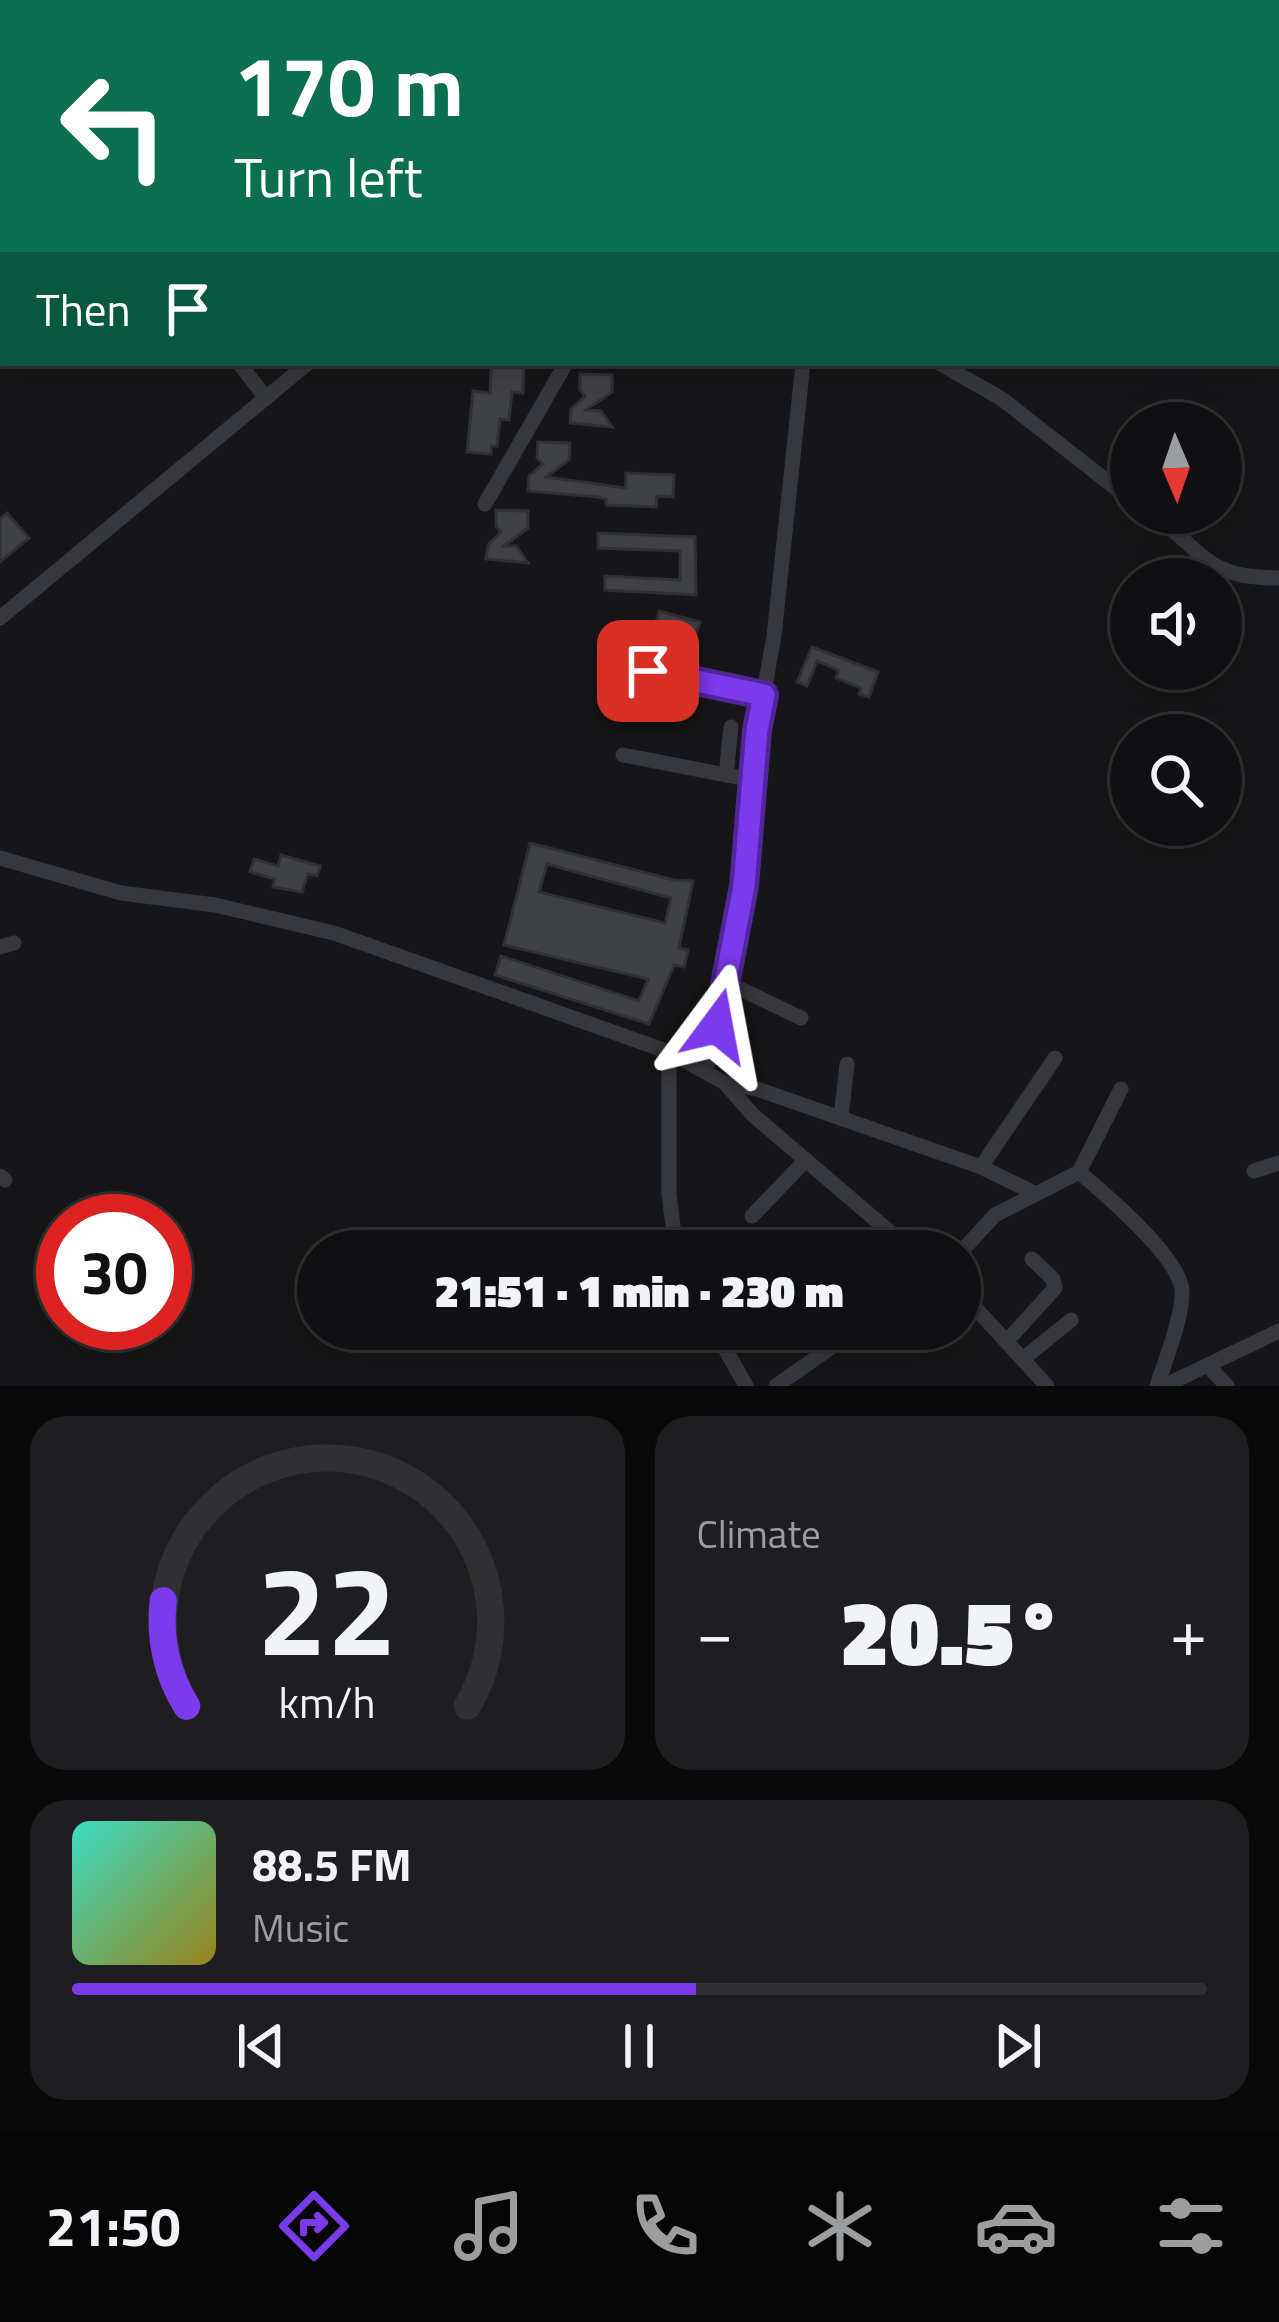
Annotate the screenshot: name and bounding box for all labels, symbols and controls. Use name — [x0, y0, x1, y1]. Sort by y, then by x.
text: 170 m — [234, 21, 464, 149]
icon: left — [36, 48, 192, 204]
text: Turn left — [234, 136, 423, 218]
text: Then — [36, 275, 131, 343]
icon: arrive — [155, 276, 221, 342]
north arrow — [1110, 402, 1242, 534]
map controls — [1110, 402, 1242, 846]
button: sound — [1110, 558, 1242, 690]
pin — [597, 620, 699, 722]
icon: arrive — [615, 638, 681, 704]
button: search — [1110, 714, 1242, 846]
position arrow — [654, 963, 780, 1089]
speed limit sign: 30 — [36, 1194, 192, 1350]
text: 21:51 · 1 min · 230 m — [435, 1256, 843, 1324]
text: Climate — [697, 1504, 821, 1563]
text: 22 — [257, 1514, 397, 1703]
text: 20.5° — [840, 1563, 1063, 1700]
text: − — [697, 1581, 733, 1682]
text: + — [1170, 1581, 1207, 1682]
text: km/h — [279, 1669, 376, 1735]
text: 88.5 FM — [252, 1830, 412, 1898]
text: Music — [252, 1898, 349, 1957]
icon: previous — [228, 2013, 294, 2079]
icon: pause — [606, 2013, 672, 2079]
icon: next — [985, 2013, 1051, 2079]
icon: directions — [272, 2184, 356, 2268]
icon: music — [447, 2184, 531, 2268]
icon: phone — [623, 2184, 707, 2268]
icon: climate — [798, 2184, 882, 2268]
icon: car — [974, 2184, 1058, 2268]
icon: filters — [1149, 2184, 1233, 2268]
text: 21:50 — [46, 2185, 181, 2267]

